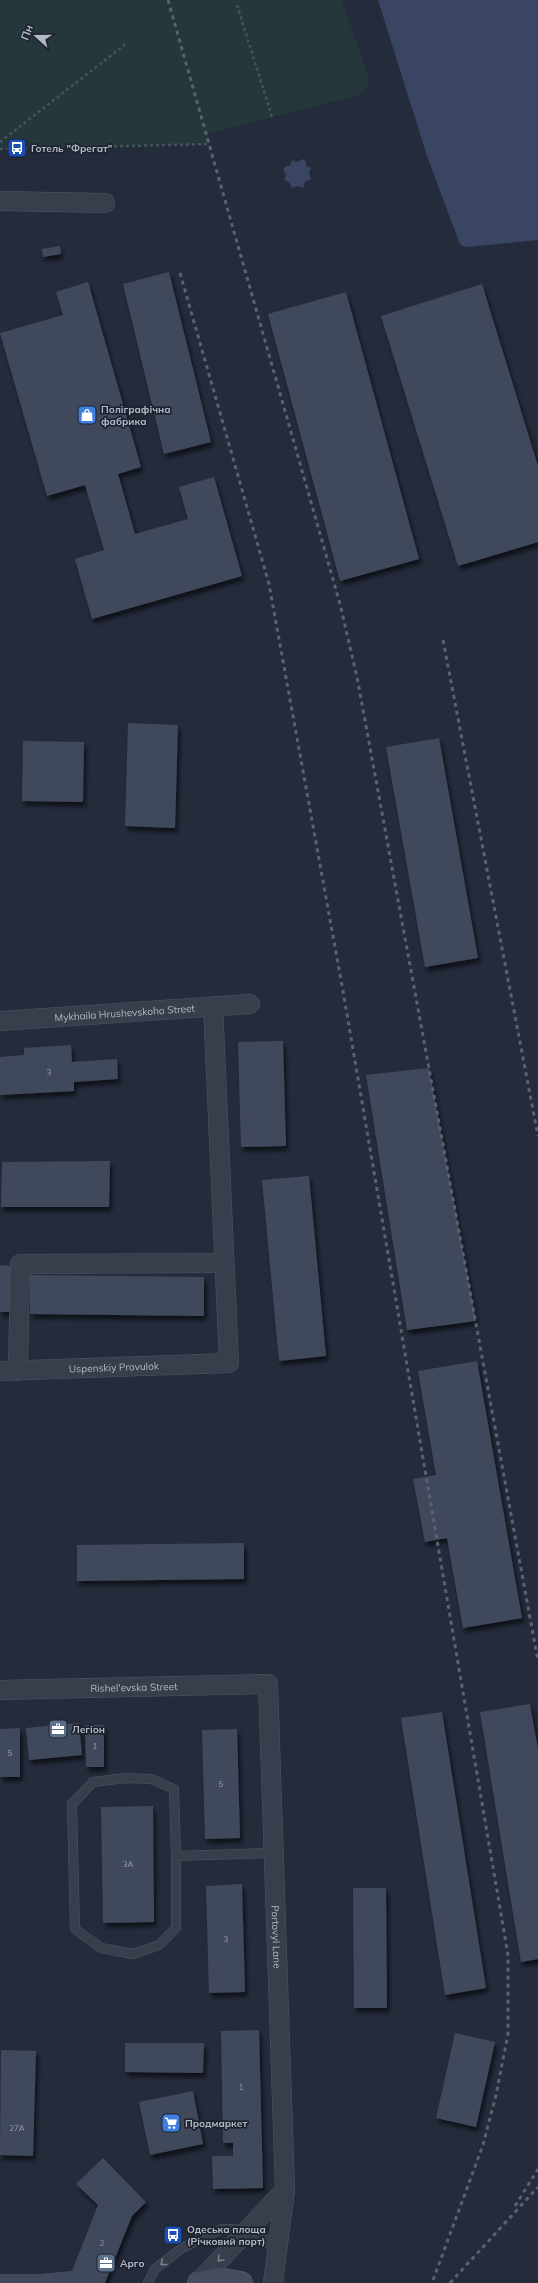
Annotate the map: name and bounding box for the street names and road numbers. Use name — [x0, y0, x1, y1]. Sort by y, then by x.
street label: Mykhaila Hrushevskoho Street — [54, 1002, 196, 1024]
street label: Uspenskiy Provulok — [69, 1359, 160, 1376]
street label: Rishel'evska Street — [90, 1680, 178, 1695]
street label: Portovyi Lane — [268, 1905, 284, 1969]

